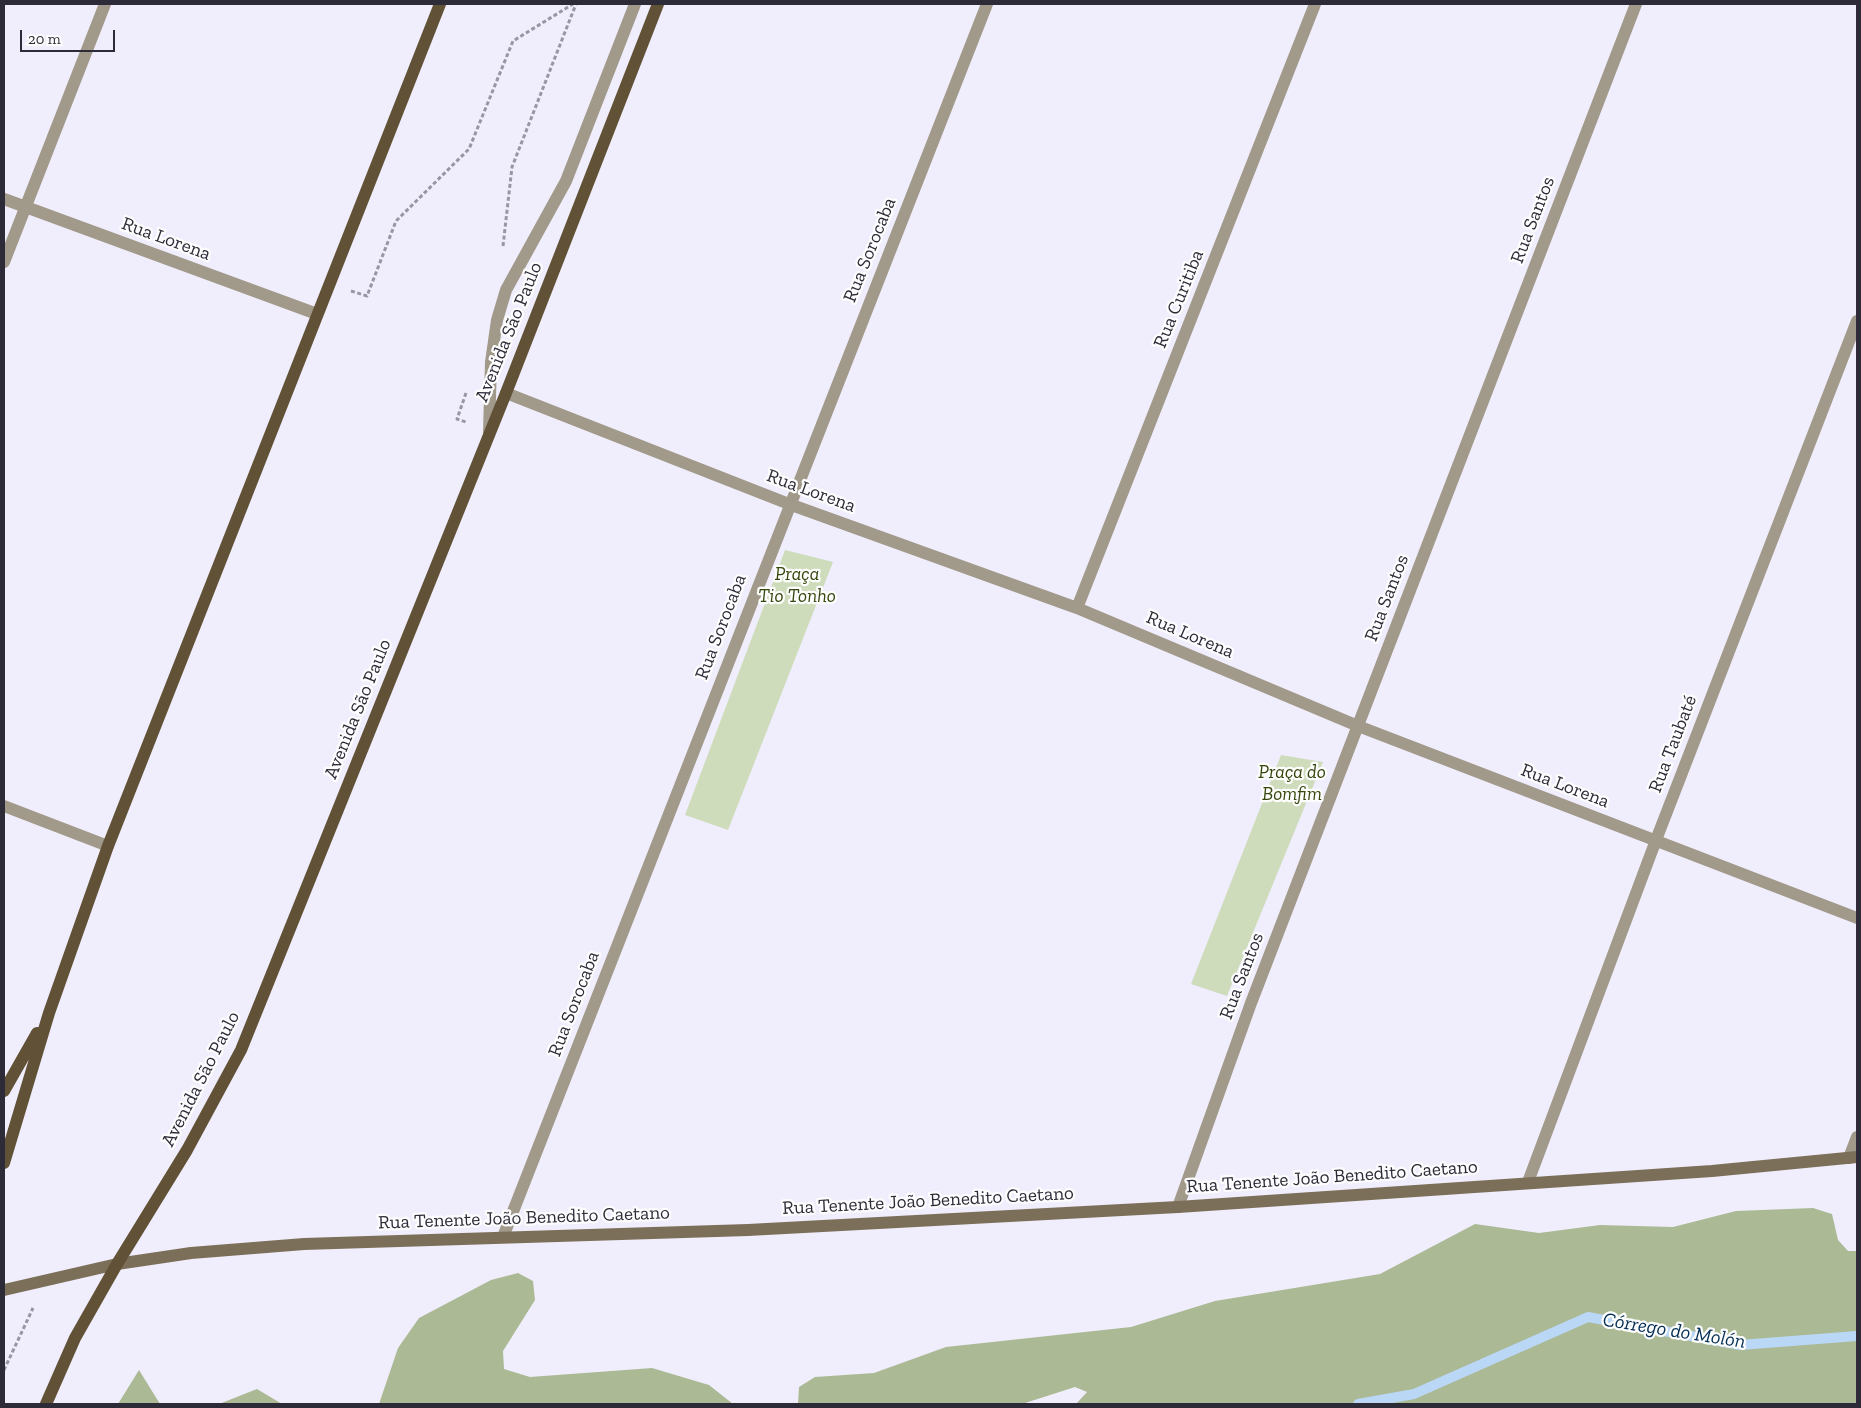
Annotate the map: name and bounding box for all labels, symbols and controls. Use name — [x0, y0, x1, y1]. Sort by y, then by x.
scale bar — [22, 20, 118, 52]
text: 20 m — [28, 30, 61, 48]
street label: Rua Santos — [1506, 173, 1560, 267]
street label: Rua Sorocaba — [839, 194, 901, 306]
street label: Rua Lorena — [118, 212, 214, 266]
street label: Rua Curitiba — [1149, 247, 1209, 351]
street label: Avenida São Paulo — [471, 259, 547, 405]
street label: Rua Lorena — [763, 464, 859, 518]
street label: Rua Santos — [1360, 551, 1414, 645]
park label: Praça Tio Tonho — [758, 564, 836, 608]
street label: Rua Sorocaba — [691, 571, 751, 683]
street label: Rua Lorena — [1143, 606, 1237, 664]
street label: Avenida São Paulo — [320, 636, 396, 782]
street label: Rua Taubaté — [1644, 692, 1702, 796]
street label: Rua Lorena — [1518, 759, 1612, 813]
park label: Praça do Bomfim — [1258, 762, 1326, 806]
street label: Rua Santos — [1215, 929, 1269, 1023]
street label: Rua Sorocaba — [544, 948, 604, 1060]
street label: Avenida São Paulo — [157, 1008, 245, 1150]
street label: Rua Tenente João Benedito Caetano — [1186, 1155, 1478, 1199]
street label: Rua Tenente João Benedito Caetano — [782, 1182, 1074, 1220]
street label: Rua Tenente João Benedito Caetano — [378, 1202, 670, 1234]
water label: Córrego do Molón — [1601, 1308, 1747, 1354]

